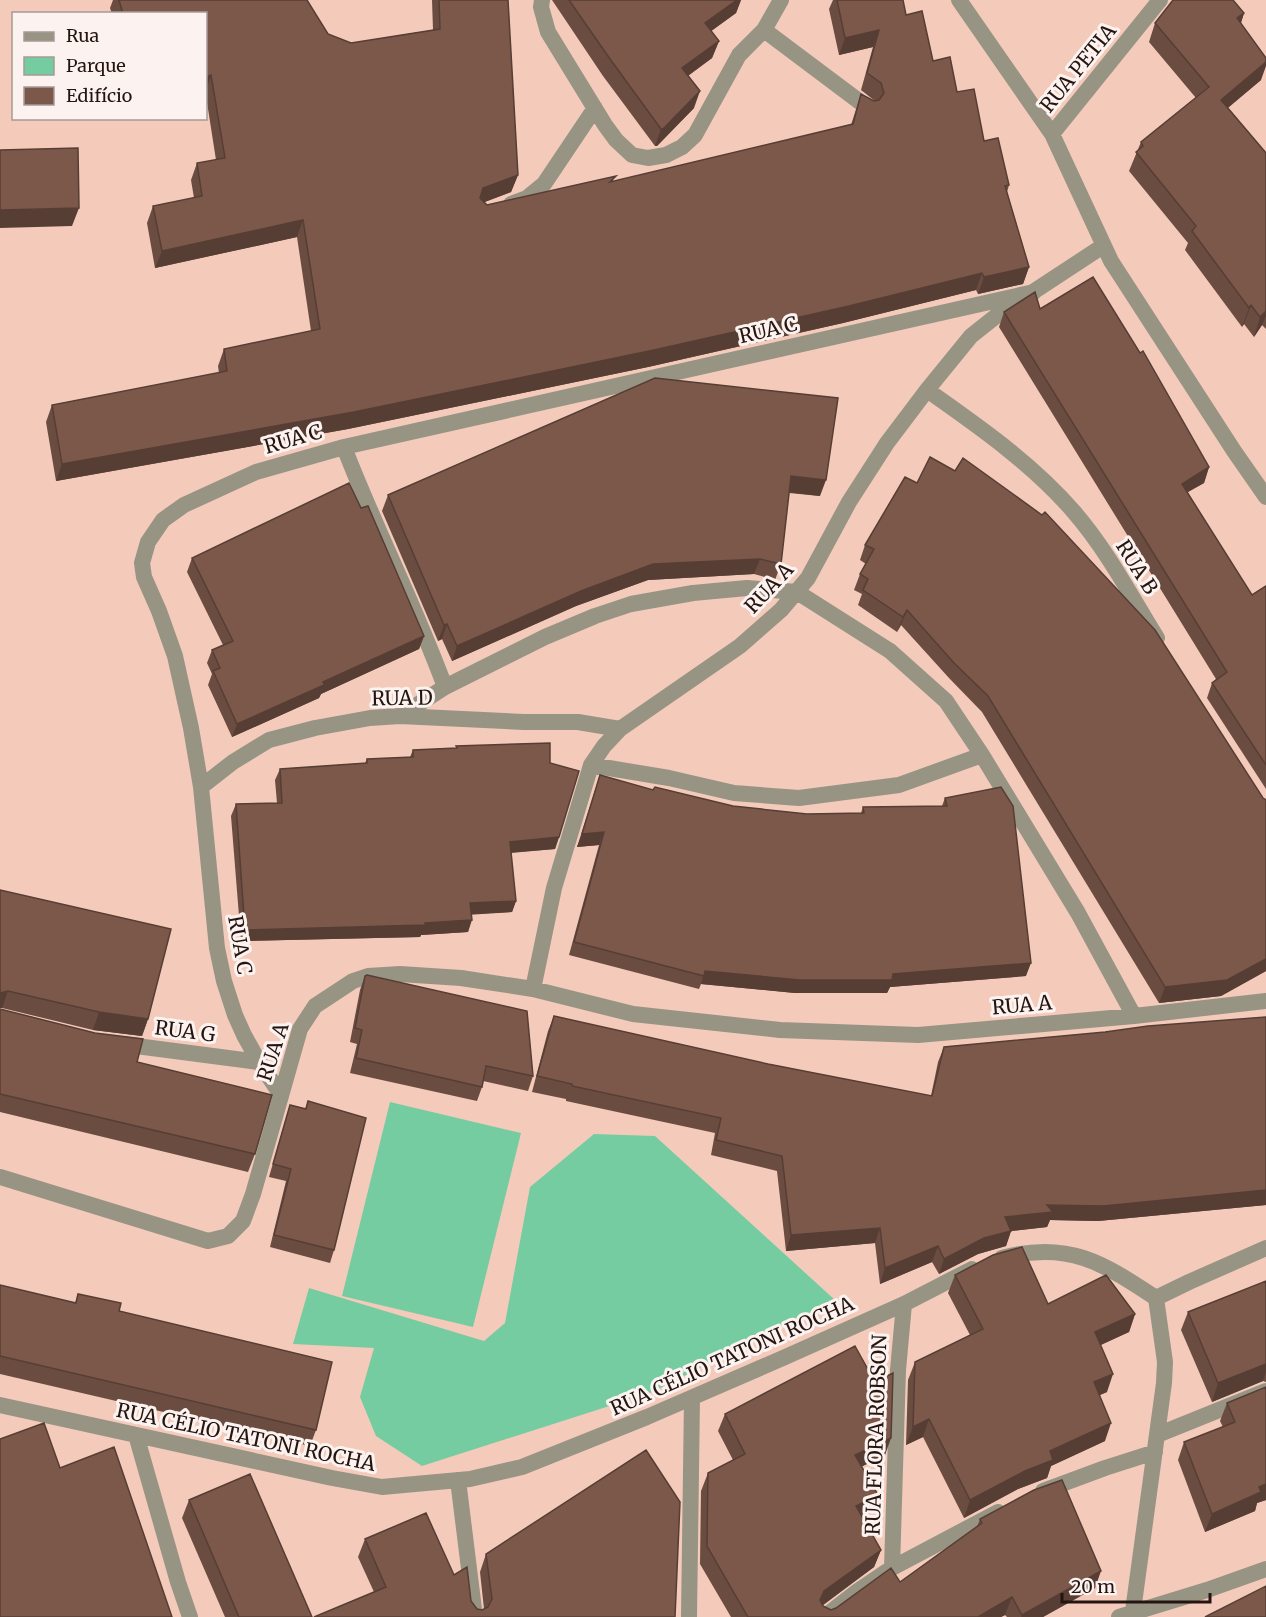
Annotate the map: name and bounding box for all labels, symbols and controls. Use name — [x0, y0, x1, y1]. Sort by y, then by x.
legend — [12, 12, 207, 120]
street label: RUA PETIA — [1034, 18, 1121, 117]
text: Rua — [66, 24, 100, 47]
text: Parque — [66, 54, 126, 77]
text: Edifício — [66, 84, 132, 107]
street label: RUA C — [736, 311, 800, 348]
street label: RUA C — [261, 418, 325, 459]
street label: RUA B — [1111, 535, 1164, 599]
street label: RUA A — [739, 556, 799, 618]
street label: RUA D — [371, 684, 433, 711]
street label: RUA C — [223, 914, 258, 976]
street label: RUA A — [991, 989, 1054, 1020]
street label: RUA G — [153, 1014, 217, 1047]
street label: RUA A — [251, 1018, 294, 1084]
street label: RUA CÉLIO TATONI ROCHA — [605, 1288, 858, 1421]
street label: RUA FLORA ROBSON — [860, 1334, 892, 1536]
street label: RUA CÉLIO TATONI ROCHA — [114, 1395, 379, 1476]
scale bar — [1062, 1566, 1210, 1604]
text: 20 m — [1071, 1575, 1115, 1598]

